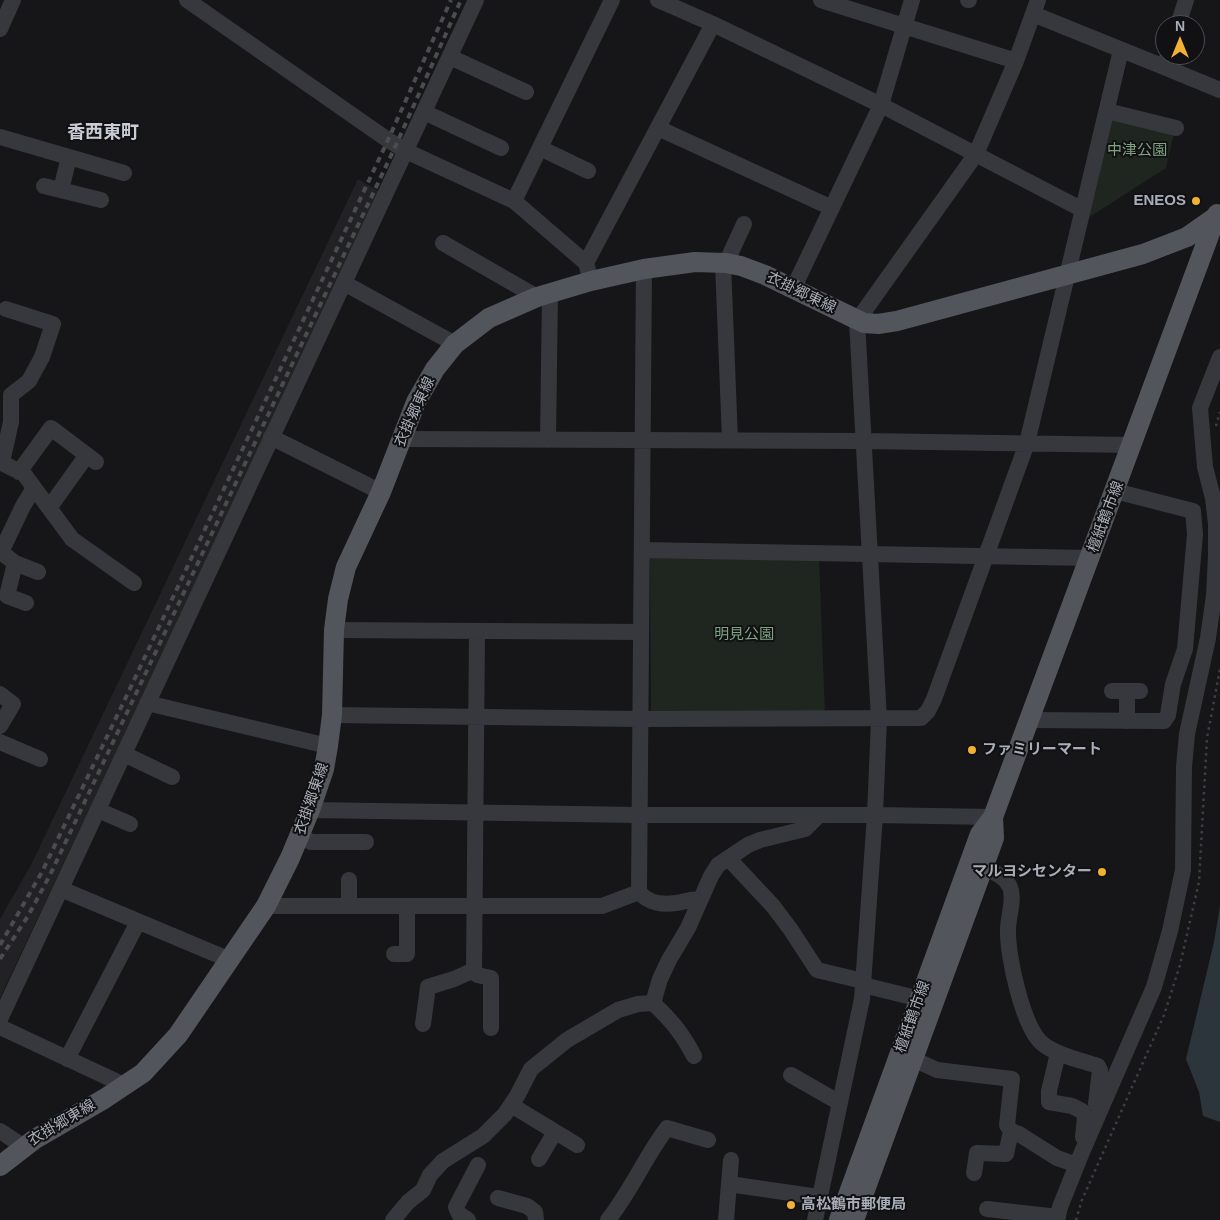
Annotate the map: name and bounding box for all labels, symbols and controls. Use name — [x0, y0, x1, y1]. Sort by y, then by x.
north arrow — [1155, 15, 1205, 65]
text: N — [1175, 18, 1185, 34]
district label: 香西東町 — [67, 122, 139, 144]
park label: 中津公園 — [1107, 142, 1167, 160]
place label: ENEOS — [1133, 192, 1186, 210]
marker: ENEOS — [1190, 195, 1202, 207]
street label: 衣掛郷東線 — [763, 268, 839, 318]
street label: 衣掛郷東線 — [391, 374, 439, 450]
street label: 檀紙鶴市線 — [1084, 479, 1128, 555]
park label: 明見公園 — [714, 626, 774, 644]
place label: ファミリーマート — [982, 741, 1102, 759]
marker: ファミリーマート — [966, 744, 978, 756]
street label: 衣掛郷東線 — [291, 761, 333, 837]
place label: マルヨシセンター — [972, 863, 1092, 881]
marker: マルヨシセンター — [1096, 866, 1108, 878]
street label: 檀紙鶴市線 — [892, 979, 934, 1055]
street label: 衣掛郷東線 — [25, 1096, 99, 1150]
place label: 高松鶴市郵便局 — [801, 1196, 906, 1214]
marker: 高松鶴市郵便局 — [785, 1199, 797, 1211]

